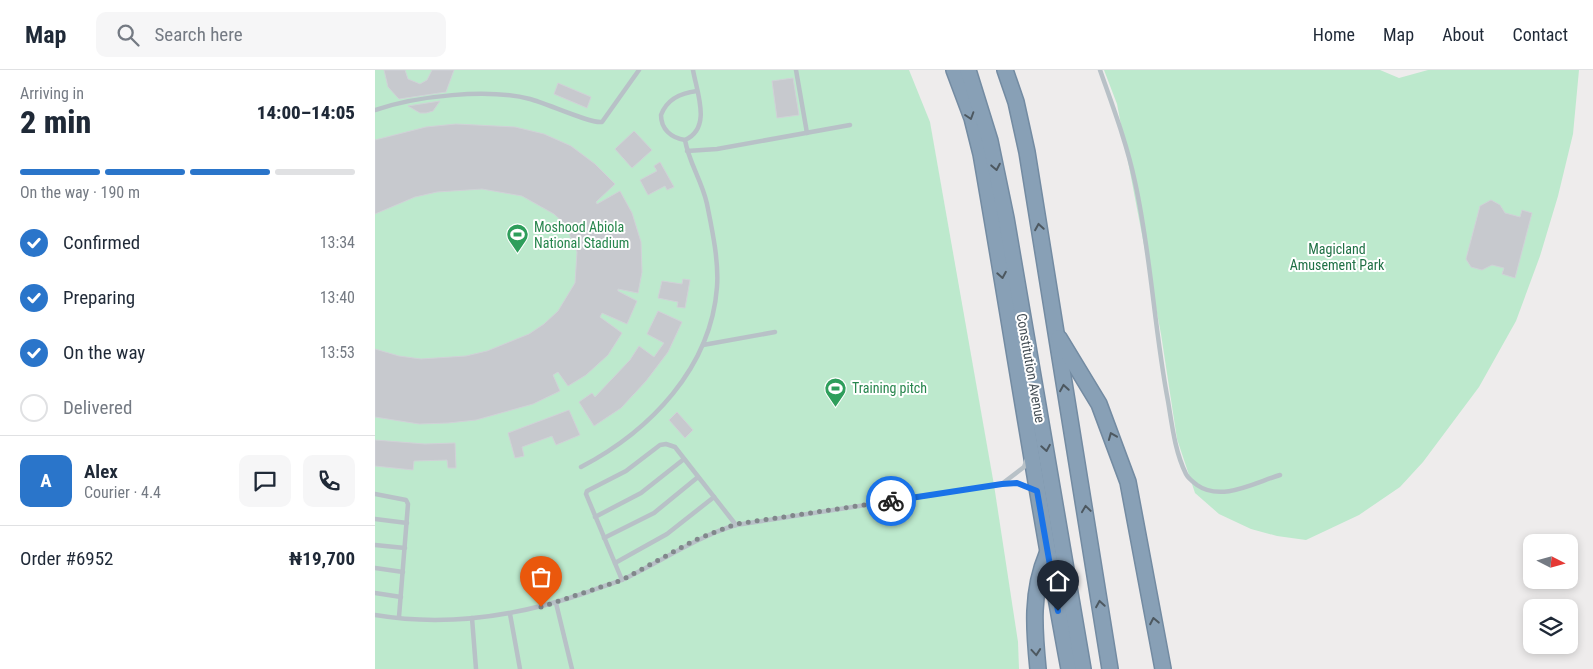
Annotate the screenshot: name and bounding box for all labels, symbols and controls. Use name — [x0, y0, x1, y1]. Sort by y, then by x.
search box — [96, 12, 446, 57]
text: Map — [25, 21, 66, 49]
icon: search — [114, 21, 142, 49]
text: Search here — [154, 23, 243, 46]
text: Home — [1313, 24, 1355, 45]
text: Map — [1383, 24, 1414, 45]
text: About — [1442, 24, 1484, 45]
text: Contact — [1512, 24, 1568, 45]
text: Arriving in — [20, 84, 84, 103]
text: 14:00–14:05 — [257, 101, 355, 124]
text: 2 min — [20, 103, 91, 141]
one-way arrow — [965, 111, 975, 119]
one-way arrow — [990, 163, 1000, 172]
text: On the way · 190 m — [20, 183, 140, 202]
place label: Moshood Abiola National Stadium — [534, 219, 629, 251]
sports icon: Moshood Abiola National Stadium — [506, 223, 530, 254]
one-way arrow — [1034, 223, 1044, 232]
icon: check — [20, 229, 48, 257]
text: Confirmed — [63, 231, 140, 254]
text: 13:34 — [320, 233, 355, 252]
park label: Magicland Amusement Park — [1290, 241, 1385, 273]
one-way arrow — [996, 271, 1006, 279]
icon: check — [20, 284, 48, 312]
text: Preparing — [63, 286, 135, 309]
text: 13:40 — [320, 288, 355, 307]
street label: Constitution Avenue — [1013, 312, 1049, 425]
icon: check — [20, 339, 48, 367]
text: On the way — [63, 341, 145, 364]
text: 13:53 — [320, 343, 355, 362]
sports icon: Training pitch — [824, 376, 848, 407]
place label: Training pitch — [852, 380, 927, 396]
one-way arrow — [1059, 383, 1070, 391]
text: Delivered — [63, 396, 132, 419]
one-way arrow — [1108, 432, 1118, 441]
one-way arrow — [1040, 443, 1050, 452]
button: chat — [239, 455, 291, 507]
button: phone — [303, 455, 355, 507]
text: Alex — [84, 460, 118, 483]
text: A — [40, 469, 52, 492]
courier — [866, 476, 916, 526]
text: Courier · 4.4 — [84, 483, 161, 502]
icon: bike — [877, 487, 905, 515]
one-way arrow — [1081, 504, 1091, 513]
north arrow — [1523, 534, 1577, 589]
map controls — [1523, 534, 1578, 654]
text: Order #6952 — [20, 547, 113, 570]
text: ₦19,700 — [289, 547, 355, 570]
pin — [520, 556, 562, 607]
pin — [1037, 560, 1079, 611]
icon: bag — [527, 563, 555, 591]
icon: home — [1044, 567, 1072, 595]
one-way arrow — [1096, 599, 1106, 608]
button: layers — [1523, 599, 1578, 654]
one-way arrow — [1150, 617, 1160, 626]
one-way arrow — [1030, 648, 1041, 656]

